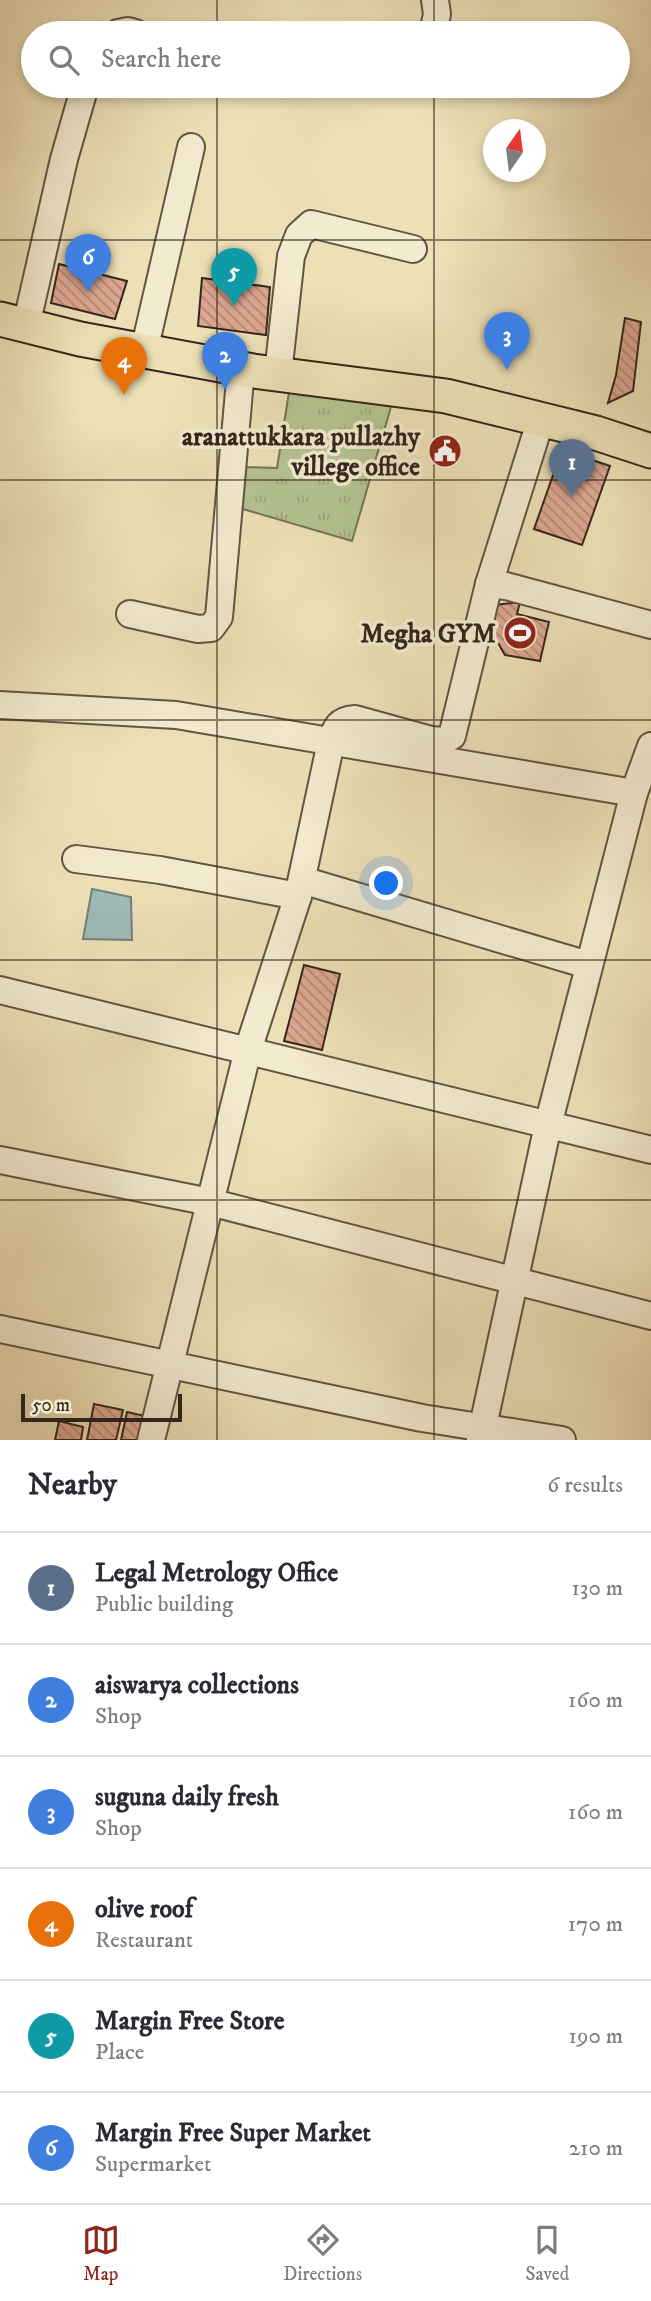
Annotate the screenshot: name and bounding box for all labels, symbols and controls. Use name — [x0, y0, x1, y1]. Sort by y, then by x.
search box — [21, 21, 630, 98]
icon: search — [45, 41, 83, 79]
text: Search here — [101, 43, 221, 76]
north arrow — [483, 119, 546, 182]
pin: 6 — [65, 234, 111, 292]
pin: 5 — [211, 248, 257, 306]
pin: 3 — [484, 312, 530, 370]
pin: 2 — [202, 332, 248, 390]
pin: 4 — [101, 337, 147, 395]
place label: aranattukkara pullazhy villege office — [182, 421, 421, 484]
public building icon: aranattukkara pullazhy villege office — [426, 432, 464, 470]
pin: 1 — [549, 439, 595, 497]
sports icon: Megha GYM — [501, 614, 539, 652]
place label: Megha GYM — [361, 618, 496, 651]
your location — [369, 866, 403, 900]
scale bar — [21, 1391, 182, 1423]
text: 50 m — [32, 1394, 70, 1417]
text: Nearby — [28, 1467, 117, 1504]
text: 6 results — [547, 1471, 623, 1500]
text: Legal Metrology Office — [95, 1557, 338, 1590]
text: 1 — [47, 1574, 55, 1603]
text: 130 m — [571, 1574, 623, 1603]
text: Public building — [95, 1590, 233, 1619]
text: aiswarya collections — [95, 1669, 299, 1702]
text: 2 — [45, 1686, 57, 1715]
text: 160 m — [568, 1686, 623, 1715]
text: Shop — [95, 1702, 142, 1731]
text: suguna daily fresh — [95, 1781, 279, 1814]
text: 3 — [47, 1798, 55, 1827]
text: 160 m — [568, 1798, 623, 1827]
text: Shop — [95, 1814, 142, 1843]
text: olive roof — [95, 1893, 193, 1926]
text: 4 — [44, 1910, 58, 1939]
text: 170 m — [568, 1910, 623, 1939]
text: Restaurant — [95, 1926, 193, 1955]
text: Margin Free Store — [95, 2005, 284, 2038]
text: 5 — [45, 2022, 57, 2051]
text: 190 m — [569, 2022, 623, 2051]
text: Place — [95, 2038, 144, 2067]
text: Margin Free Super Market — [95, 2117, 371, 2150]
text: 6 — [45, 2134, 57, 2163]
text: 210 m — [569, 2134, 623, 2163]
text: Supermarket — [95, 2150, 211, 2179]
tab: Map — [82, 2221, 120, 2286]
tab: Directions — [283, 2221, 362, 2286]
tab: Saved — [526, 2221, 569, 2286]

